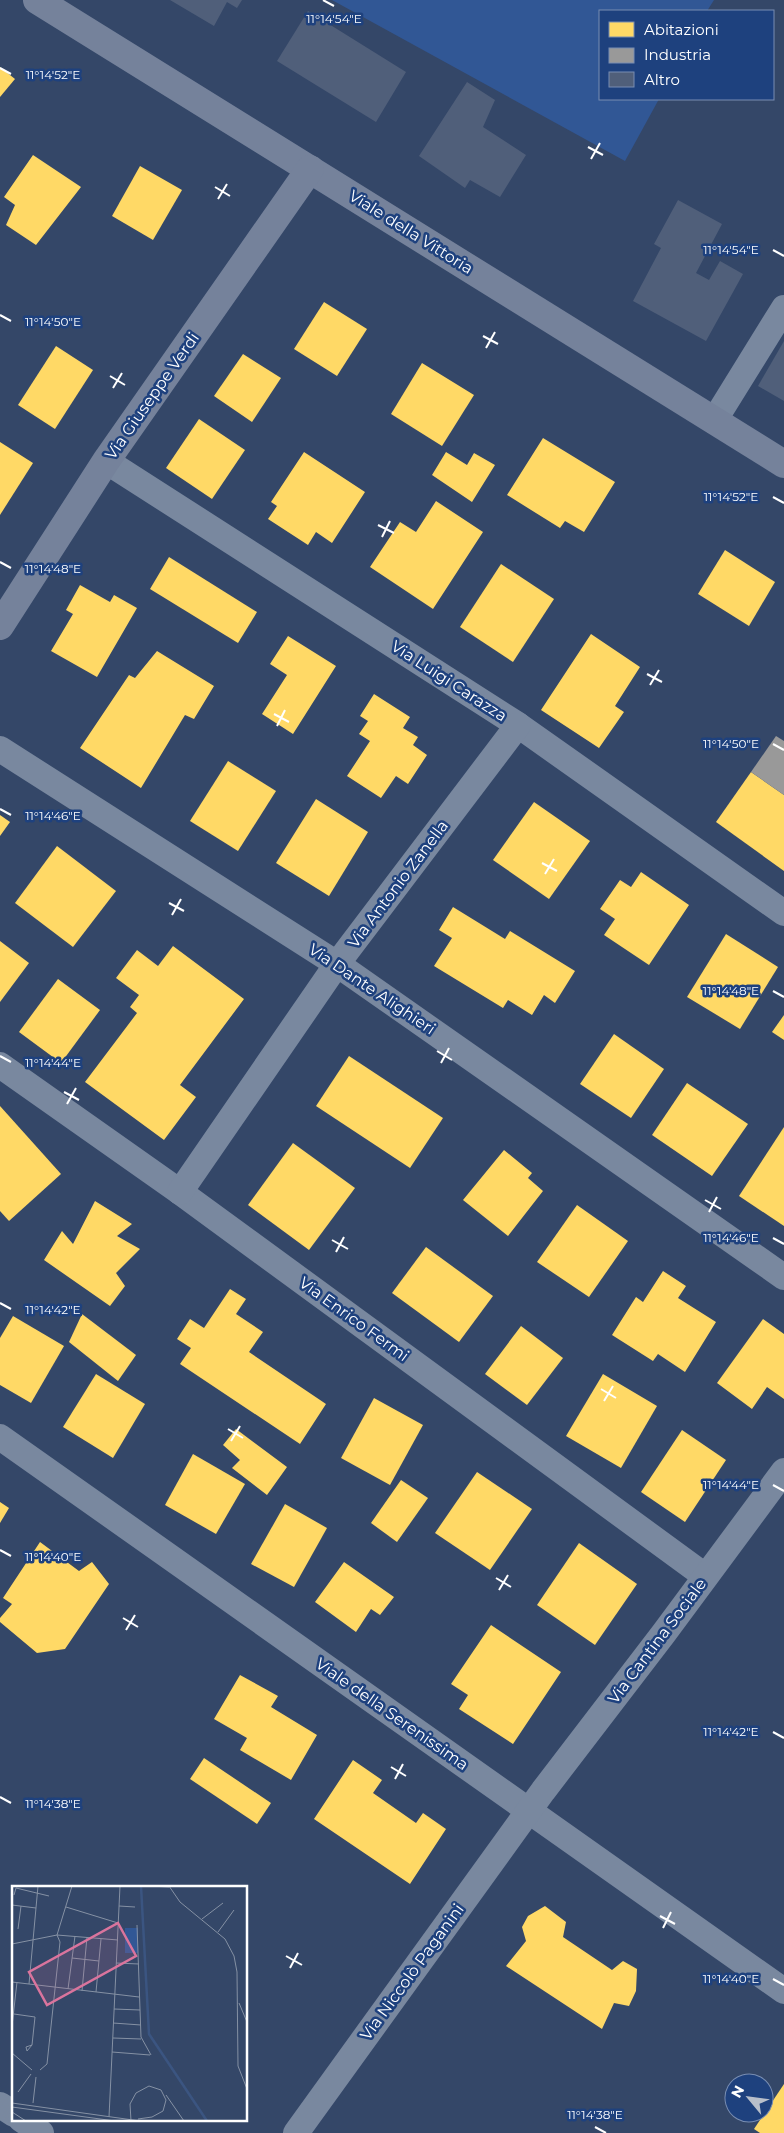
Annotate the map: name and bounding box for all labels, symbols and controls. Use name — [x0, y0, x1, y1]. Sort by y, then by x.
legend — [599, 10, 774, 100]
text: 11°14'54"E — [306, 11, 362, 26]
text: Abitazioni — [644, 20, 719, 39]
text: Industria — [644, 45, 711, 64]
text: 11°14'52"E — [26, 67, 80, 82]
text: Altro — [644, 70, 680, 89]
street label: Viale della Vittoria — [345, 186, 477, 278]
text: 11°14'54"E — [703, 242, 759, 257]
text: 11°14'50"E — [25, 314, 81, 329]
street label: Via Giuseppe Verdi — [101, 329, 203, 463]
text: 11°14'52"E — [704, 489, 758, 504]
text: 11°14'48"E — [25, 561, 81, 576]
street label: Via Luigi Carazza — [388, 636, 510, 726]
text: 11°14'50"E — [703, 736, 759, 751]
text: 11°14'46"E — [25, 808, 81, 823]
street label: Via Antonio Zanella — [344, 816, 452, 952]
street label: Via Dante Alighieri — [305, 940, 439, 1038]
text: 11°14'48"E — [703, 983, 759, 998]
text: 11°14'44"E — [25, 1055, 81, 1070]
text: 11°14'46"E — [703, 1230, 759, 1245]
street label: Via Enrico Fermi — [295, 1273, 413, 1365]
text: 11°14'42"E — [25, 1302, 81, 1317]
text: 11°14'44"E — [703, 1477, 759, 1492]
text: 11°14'40"E — [25, 1549, 81, 1564]
street label: Via Cantina Sociale — [604, 1575, 710, 1707]
street label: Viale della Serenissima — [312, 1654, 472, 1774]
text: 11°14'42"E — [703, 1724, 759, 1739]
text: 11°14'38"E — [25, 1796, 81, 1811]
inset map — [12, 1886, 248, 2120]
street label: Via Niccolò Paganini — [356, 1900, 468, 2044]
text: 11°14'40"E — [703, 1971, 759, 1986]
north arrow — [724, 2073, 774, 2123]
text: N — [727, 2082, 748, 2101]
text: 11°14'38"E — [567, 2107, 623, 2122]

